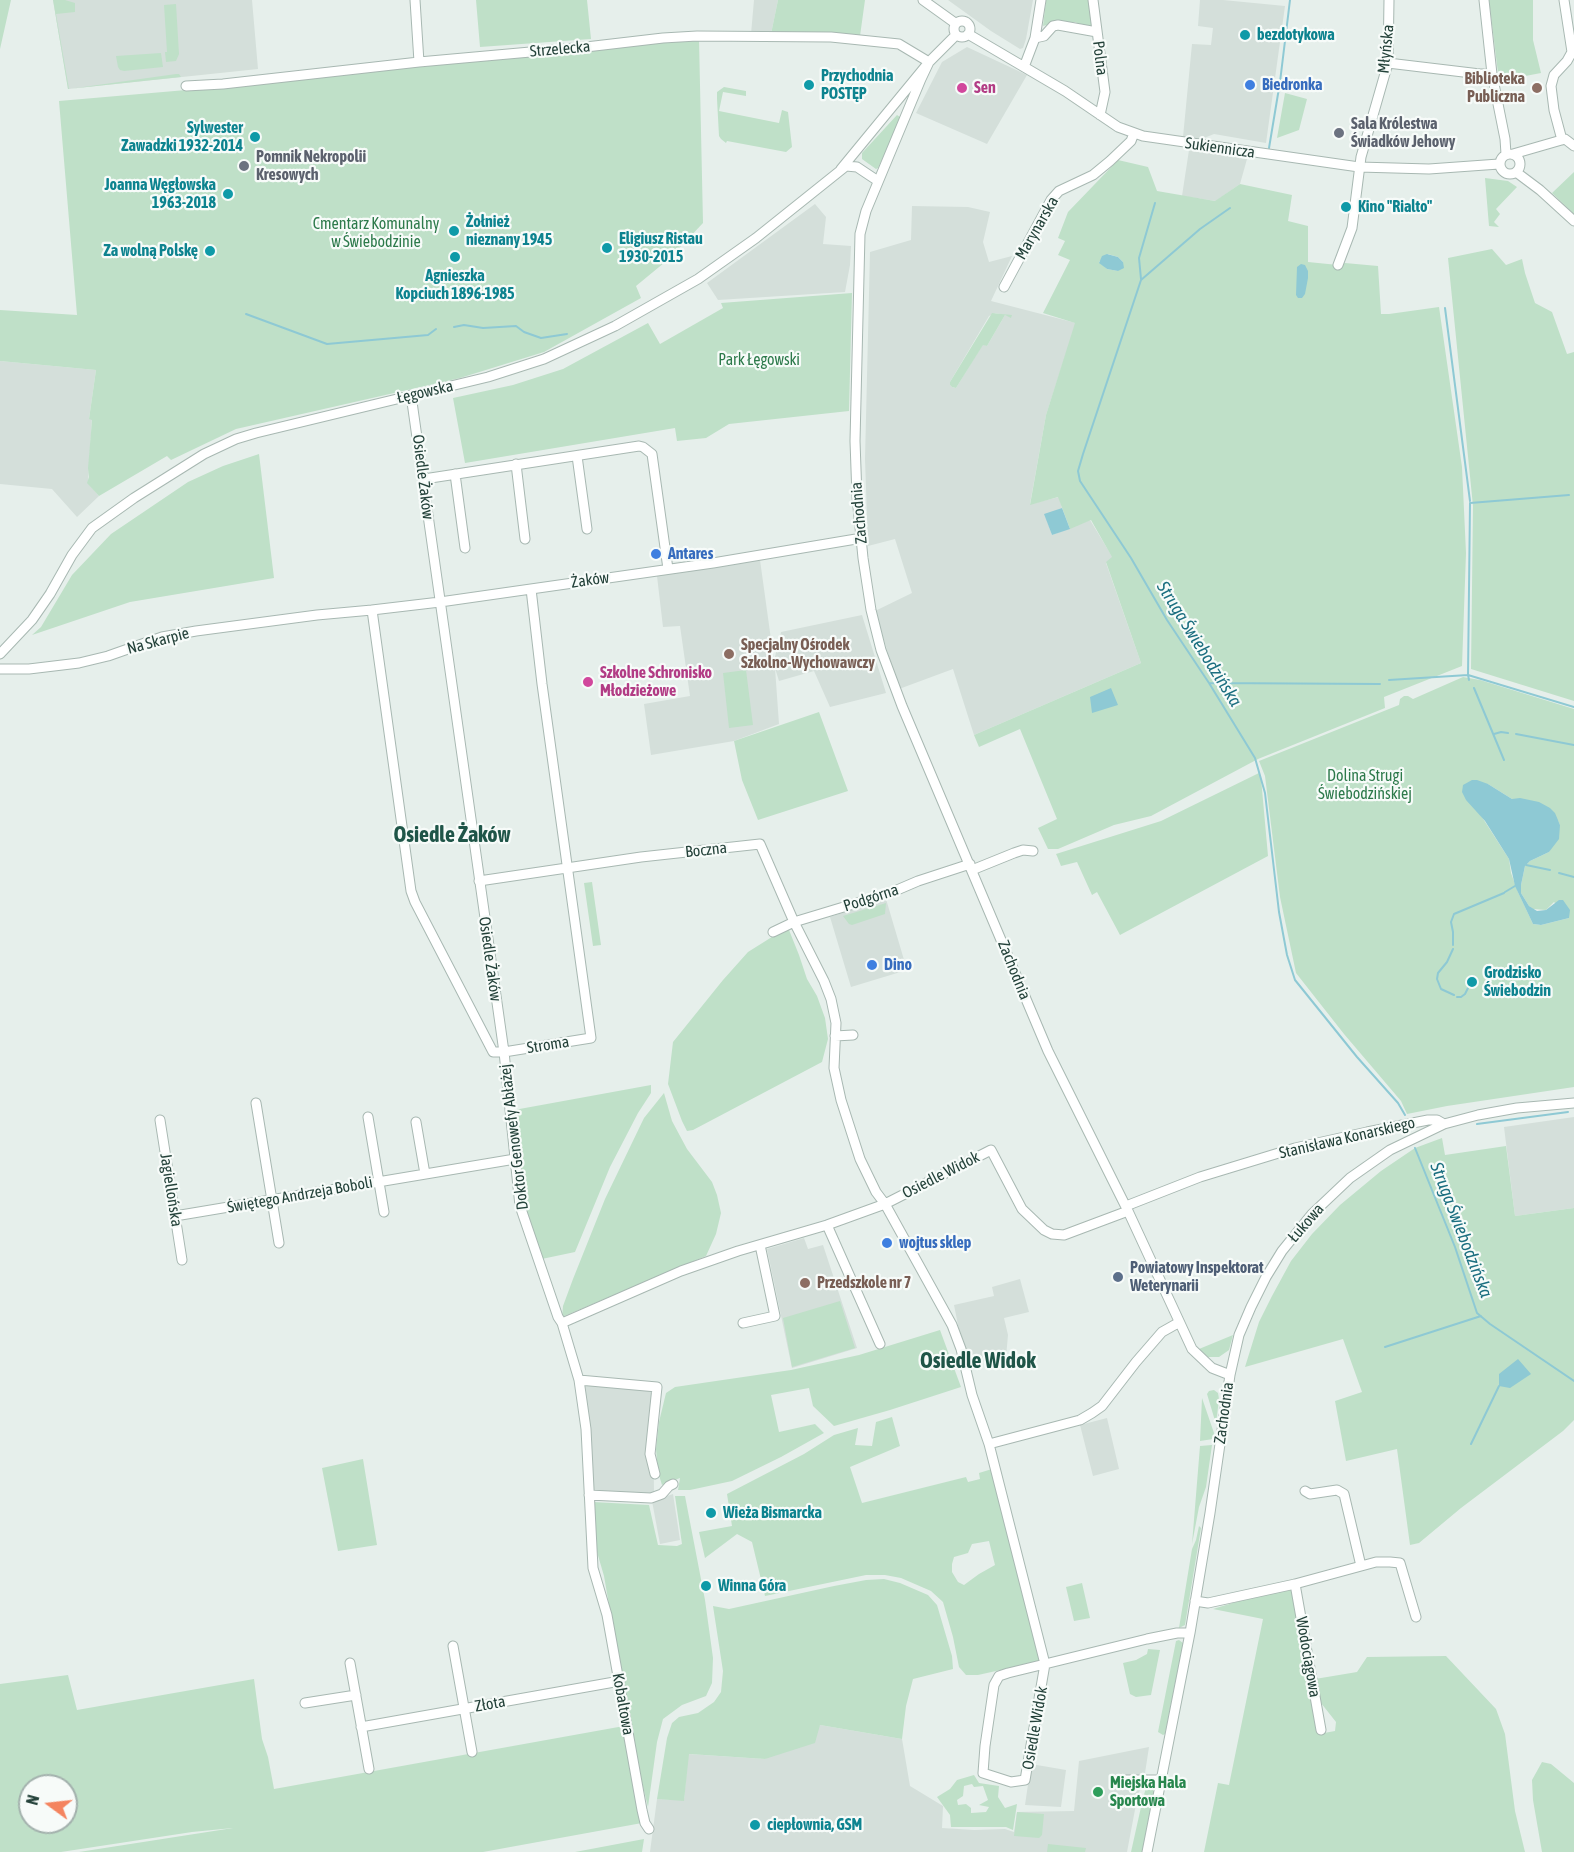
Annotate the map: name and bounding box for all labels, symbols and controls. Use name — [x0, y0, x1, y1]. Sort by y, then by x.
street label: Młyńska — [1374, 23, 1398, 75]
place label: bezdotykowa — [1257, 25, 1335, 45]
marker: bezdotykowa — [1238, 28, 1252, 42]
street label: Strzelecka — [529, 37, 591, 61]
street label: Polna — [1088, 40, 1112, 76]
place label: Przychodnia POSTĘP — [821, 66, 893, 104]
place label: Biblioteka Publiczna — [1465, 69, 1525, 107]
place label: Biedronka — [1262, 75, 1323, 95]
marker: Przychodnia POSTĘP — [802, 78, 816, 92]
place label: Sen — [974, 78, 996, 98]
marker: Biedronka — [1243, 78, 1257, 92]
marker: Sen — [955, 81, 969, 95]
marker: Biblioteka Publiczna — [1530, 81, 1544, 95]
place label: Sala Królestwa Świadków Jehowy — [1351, 114, 1455, 152]
place label: Sylwester Zawadzki 1932-2014 — [121, 118, 243, 156]
marker: Sala Królestwa Świadków Jehowy — [1332, 126, 1346, 140]
marker: Sylwester Zawadzki 1932-2014 — [248, 130, 262, 144]
street label: Sukiennicza — [1184, 134, 1256, 162]
place label: Pomnik Nekropolii Kresowych — [256, 147, 366, 185]
marker: Pomnik Nekropolii Kresowych — [237, 159, 251, 173]
place label: Joanna Węgłowska 1963-2018 — [104, 175, 216, 213]
marker: Joanna Węgłowska 1963-2018 — [221, 187, 235, 201]
street label: Marynarska — [1011, 193, 1063, 263]
place label: Kino "Rialto" — [1358, 197, 1432, 217]
marker: Kino "Rialto" — [1339, 200, 1353, 214]
place label: Żołnież nieznany 1945 — [466, 212, 552, 250]
park label: Cmentarz Komunalny w Świebodzinie — [313, 214, 439, 252]
marker: Żołnież nieznany 1945 — [447, 224, 461, 238]
place label: Eligiusz Ristau 1930-2015 — [619, 229, 703, 267]
place label: Za wolną Polskę — [104, 241, 198, 261]
marker: Eligiusz Ristau 1930-2015 — [600, 241, 614, 255]
marker: Za wolną Polskę — [203, 244, 217, 258]
marker: Agnieszka Kopciuch 1896-1985 — [448, 250, 462, 264]
place label: Agnieszka Kopciuch 1896-1985 — [395, 266, 515, 304]
park label: Park Łęgowski — [718, 350, 800, 370]
street label: Łęgowska — [395, 376, 455, 408]
street label: Osiedle Żaków — [408, 434, 438, 520]
street label: Zachodnia — [847, 481, 871, 545]
place label: Antares — [668, 544, 713, 564]
marker: Antares — [649, 547, 663, 561]
street label: Żaków — [570, 568, 610, 592]
water label: Struga Świebodzińska — [1152, 578, 1246, 710]
street label: Na Skarpie — [125, 624, 191, 658]
place label: Specjalny Ośrodek Szkolno-Wychowawczy — [741, 635, 875, 673]
marker: Specjalny Ośrodek Szkolno-Wychowawczy — [722, 647, 736, 661]
place label: Szkolne Schronisko Młodzieżowe — [600, 663, 712, 701]
marker: Szkolne Schronisko Młodzieżowe — [581, 675, 595, 689]
park label: Dolina Strugi Świebodzińskiej — [1318, 766, 1412, 804]
district label: Osiedle Żaków — [393, 822, 511, 848]
street label: Boczna — [684, 838, 728, 862]
street label: Podgórna — [841, 880, 901, 916]
street label: Osiedle Żaków — [475, 915, 505, 1003]
street label: Zachodnia — [993, 938, 1035, 1002]
place label: Dino — [884, 955, 912, 975]
marker: Dino — [865, 958, 879, 972]
place label: Grodzisko Świebodzin — [1484, 963, 1551, 1001]
marker: Grodzisko Świebodzin — [1465, 975, 1479, 989]
street label: Stroma — [525, 1032, 571, 1058]
street label: Doktor Genowefy Abłażej — [496, 1063, 532, 1211]
street label: Stanisława Konarskiego — [1277, 1113, 1417, 1163]
street label: Osiedle Widok — [899, 1147, 983, 1203]
street label: Jagiellońska — [156, 1152, 186, 1228]
water label: Struga Świebodzińska — [1425, 1159, 1497, 1301]
street label: Świętego Andrzeja Boboli — [226, 1173, 374, 1217]
street label: Łukowa — [1284, 1200, 1328, 1246]
place label: wojtus sklep — [899, 1233, 971, 1253]
marker: wojtus sklep — [880, 1236, 894, 1250]
place label: Powiatowy Inspektorat Weterynarii — [1130, 1258, 1264, 1296]
marker: Powiatowy Inspektorat Weterynarii — [1111, 1270, 1125, 1284]
place label: Przedszkole nr 7 — [817, 1273, 911, 1293]
marker: Przedszkole nr 7 — [798, 1276, 812, 1290]
district label: Osiedle Widok — [920, 1348, 1036, 1374]
street label: Zachodnia — [1210, 1381, 1238, 1445]
place label: Wieża Bismarcka — [723, 1503, 822, 1523]
marker: Wieża Bismarcka — [704, 1506, 718, 1520]
place label: Winna Góra — [718, 1576, 786, 1596]
marker: Winna Góra — [699, 1579, 713, 1593]
street label: Wodociągowa — [1291, 1615, 1325, 1699]
street label: Kobaltowa — [608, 1671, 638, 1737]
street label: Osiedle Widok — [1018, 1685, 1052, 1771]
street label: Złota — [473, 1692, 507, 1716]
place label: Miejska Hala Sportowa — [1110, 1773, 1186, 1811]
north arrow — [18, 1774, 78, 1834]
marker: Miejska Hala Sportowa — [1091, 1785, 1105, 1799]
text: N — [23, 1793, 42, 1807]
place label: ciepłownia, GSM — [767, 1815, 862, 1835]
marker: ciepłownia, GSM — [748, 1818, 762, 1832]

